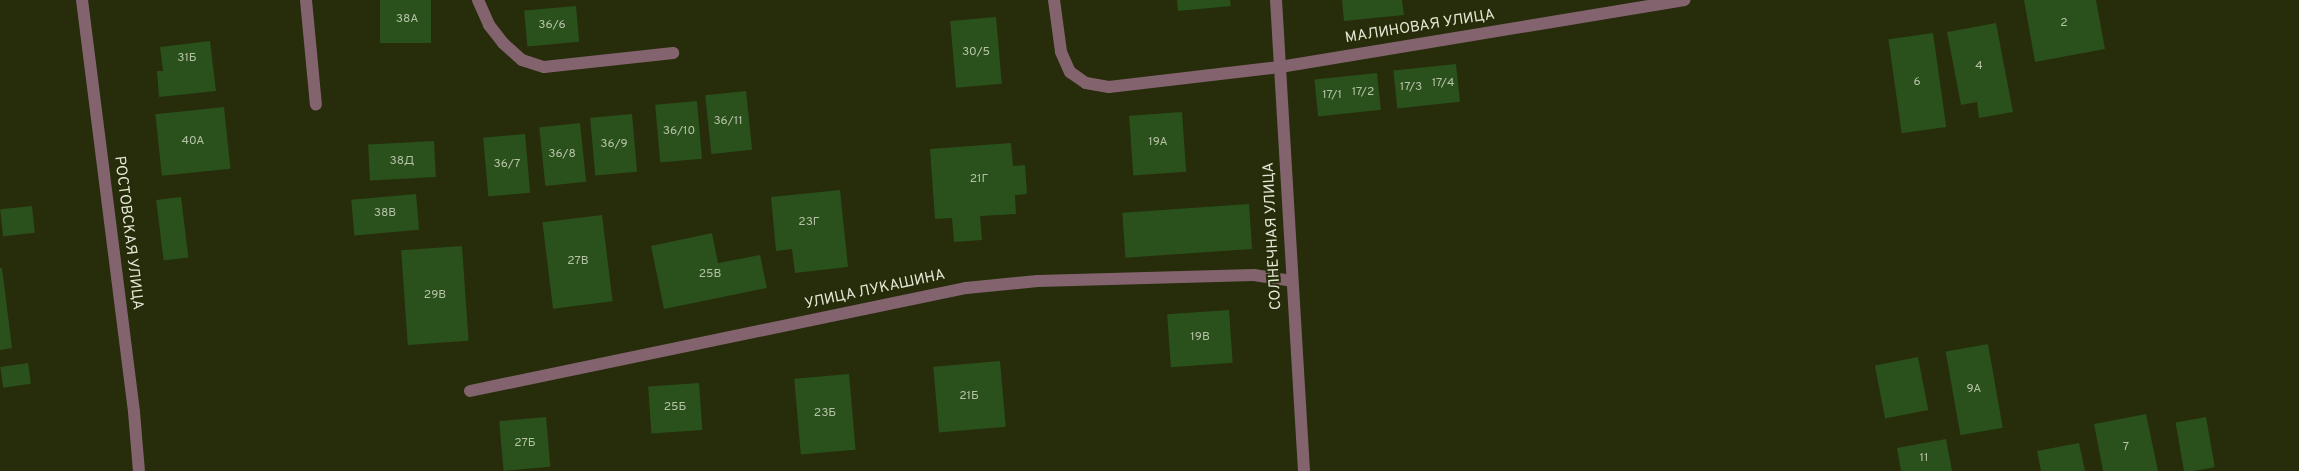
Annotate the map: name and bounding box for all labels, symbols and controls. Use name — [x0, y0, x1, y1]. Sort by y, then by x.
street label: МАЛИНОВАЯ УЛИЦА — [1344, 6, 1496, 48]
house number: 38А — [396, 13, 418, 27]
house number: 2 — [2060, 17, 2068, 31]
house number: 36/6 — [538, 19, 566, 33]
house number: 30/5 — [962, 46, 990, 60]
house number: 31Б — [177, 52, 197, 66]
house number: 4 — [1975, 60, 1983, 74]
house number: 6 — [1913, 76, 1921, 90]
house number: 17/4 — [1432, 77, 1454, 91]
house number: 17/3 — [1400, 81, 1422, 95]
house number: 17/2 — [1352, 86, 1374, 100]
house number: 17/1 — [1322, 89, 1342, 103]
house number: 36/11 — [713, 115, 743, 129]
house number: 36/10 — [663, 125, 695, 139]
house number: 40А — [182, 135, 204, 149]
house number: 19А — [1148, 136, 1168, 150]
house number: 36/9 — [600, 138, 628, 152]
house number: 36/8 — [548, 148, 576, 162]
street label: РОСТОВСКАЯ УЛИЦА — [110, 155, 146, 311]
house number: 38Д — [390, 155, 414, 169]
house number: 36/7 — [494, 158, 520, 172]
street label: СОЛНЕЧНАЯ УЛИЦА — [1260, 162, 1286, 310]
house number: 21Г — [970, 173, 988, 187]
house number: 38В — [374, 207, 396, 221]
house number: 23Г — [798, 216, 820, 230]
house number: 27В — [567, 255, 589, 269]
street label: УЛИЦА ЛУКАШИНА — [803, 266, 947, 314]
house number: 25В — [699, 268, 721, 282]
house number: 29В — [424, 289, 446, 303]
house number: 19В — [1190, 331, 1210, 345]
house number: 9А — [1967, 383, 1981, 397]
house number: 21Б — [959, 390, 979, 404]
house number: 25Б — [664, 401, 686, 415]
house number: 23Б — [814, 407, 836, 421]
house number: 27Б — [514, 437, 536, 451]
house number: 7 — [2123, 441, 2129, 455]
house number: 11 — [1920, 452, 1928, 466]

